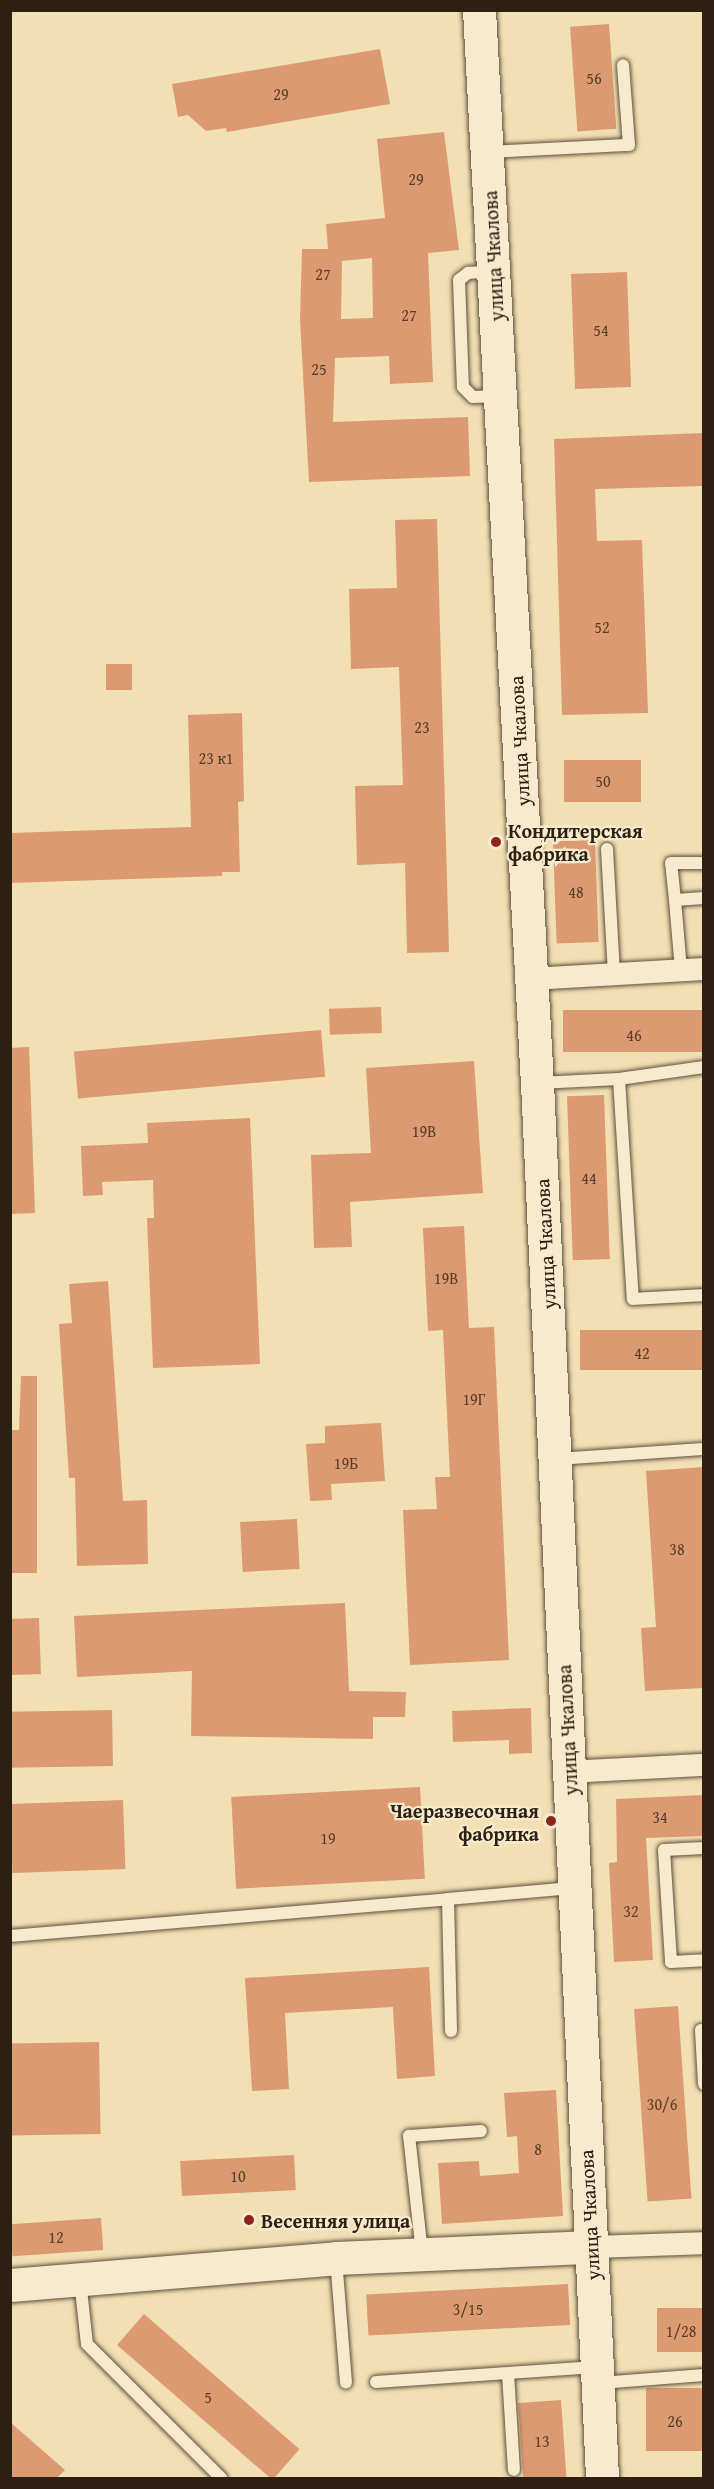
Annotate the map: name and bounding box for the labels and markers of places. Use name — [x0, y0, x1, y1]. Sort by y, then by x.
place label: Кондитерская фабрика — [508, 819, 643, 866]
marker: Кондитерская фабрика — [489, 835, 503, 849]
place label: Чаеразвесочная фабрика — [390, 1798, 539, 1845]
marker: Чаеразвесочная фабрика — [544, 1814, 558, 1828]
place label: Весенняя улица — [261, 2208, 410, 2232]
marker: Весенняя улица — [242, 2213, 256, 2227]

